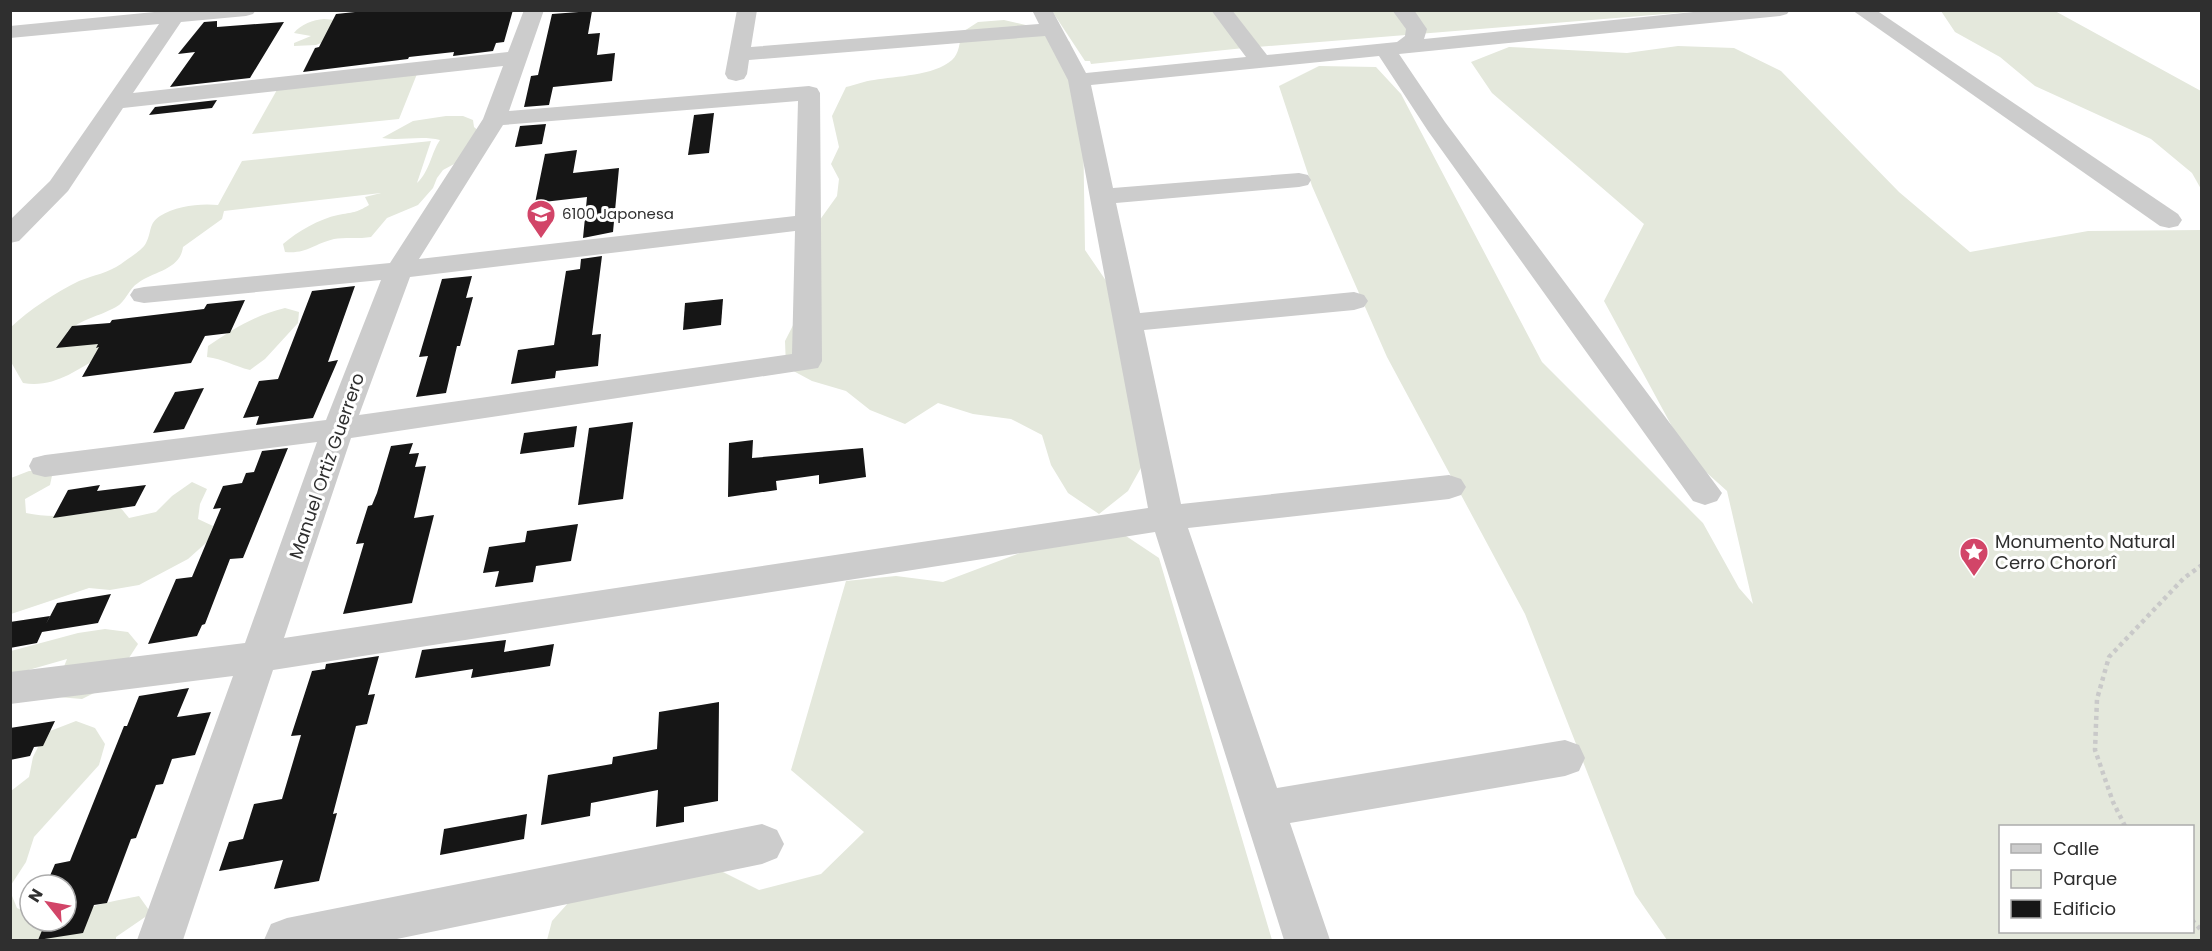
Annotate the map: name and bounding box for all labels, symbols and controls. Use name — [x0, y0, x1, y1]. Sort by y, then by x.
school or university icon: 6100 Japonesa — [525, 198, 557, 240]
place label: 6100 Japonesa — [562, 203, 674, 224]
street label: Manuel Ortiz Guerrero — [283, 369, 370, 562]
place label: Monumento Natural Cerro Chororî — [1995, 529, 2175, 575]
place icon: Monumento Natural Cerro Chororî — [1958, 536, 1990, 578]
legend — [1999, 825, 2194, 933]
text: Calle — [2053, 836, 2099, 861]
text: Parque — [2053, 866, 2117, 891]
north arrow — [18, 873, 78, 933]
text: N — [23, 884, 49, 907]
text: Edificio — [2053, 896, 2116, 921]

